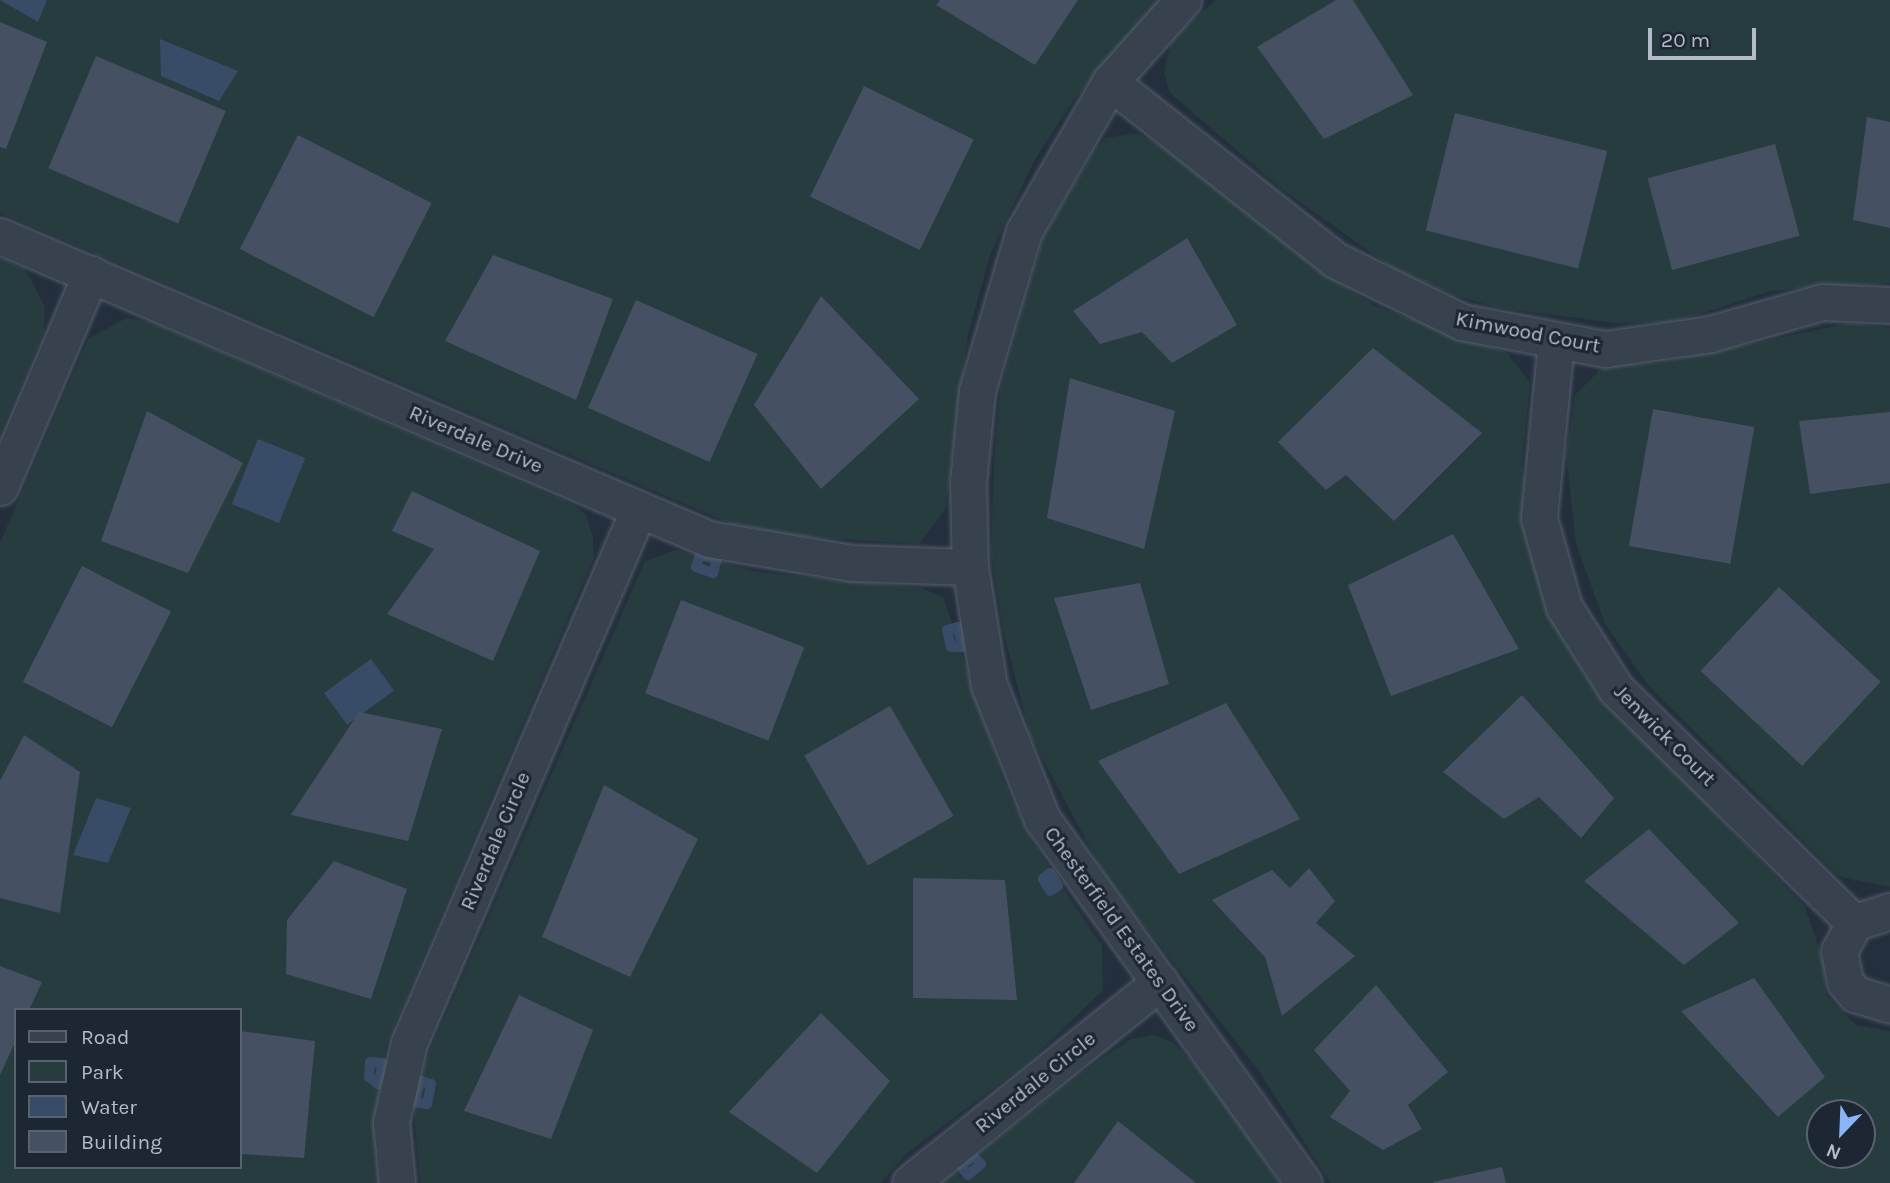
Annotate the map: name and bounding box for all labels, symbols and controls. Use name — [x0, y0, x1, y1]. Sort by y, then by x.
scale bar — [1652, 14, 1760, 58]
text: 20 m — [1661, 28, 1710, 52]
street label: Kimwood Court — [1454, 306, 1602, 358]
street label: Riverdale Drive — [405, 400, 547, 478]
street label: Jenwick Court — [1609, 679, 1721, 791]
street label: Riverdale Circle — [455, 768, 535, 914]
street label: Chesterfield Estates Drive — [1039, 822, 1205, 1036]
legend — [14, 1008, 242, 1169]
text: Road — [81, 1025, 129, 1049]
street label: Riverdale Circle — [970, 1026, 1100, 1138]
text: Park — [81, 1060, 124, 1084]
text: Water — [81, 1095, 137, 1119]
north arrow — [1806, 1099, 1876, 1169]
text: Building — [81, 1130, 162, 1154]
text: N — [1823, 1139, 1844, 1164]

